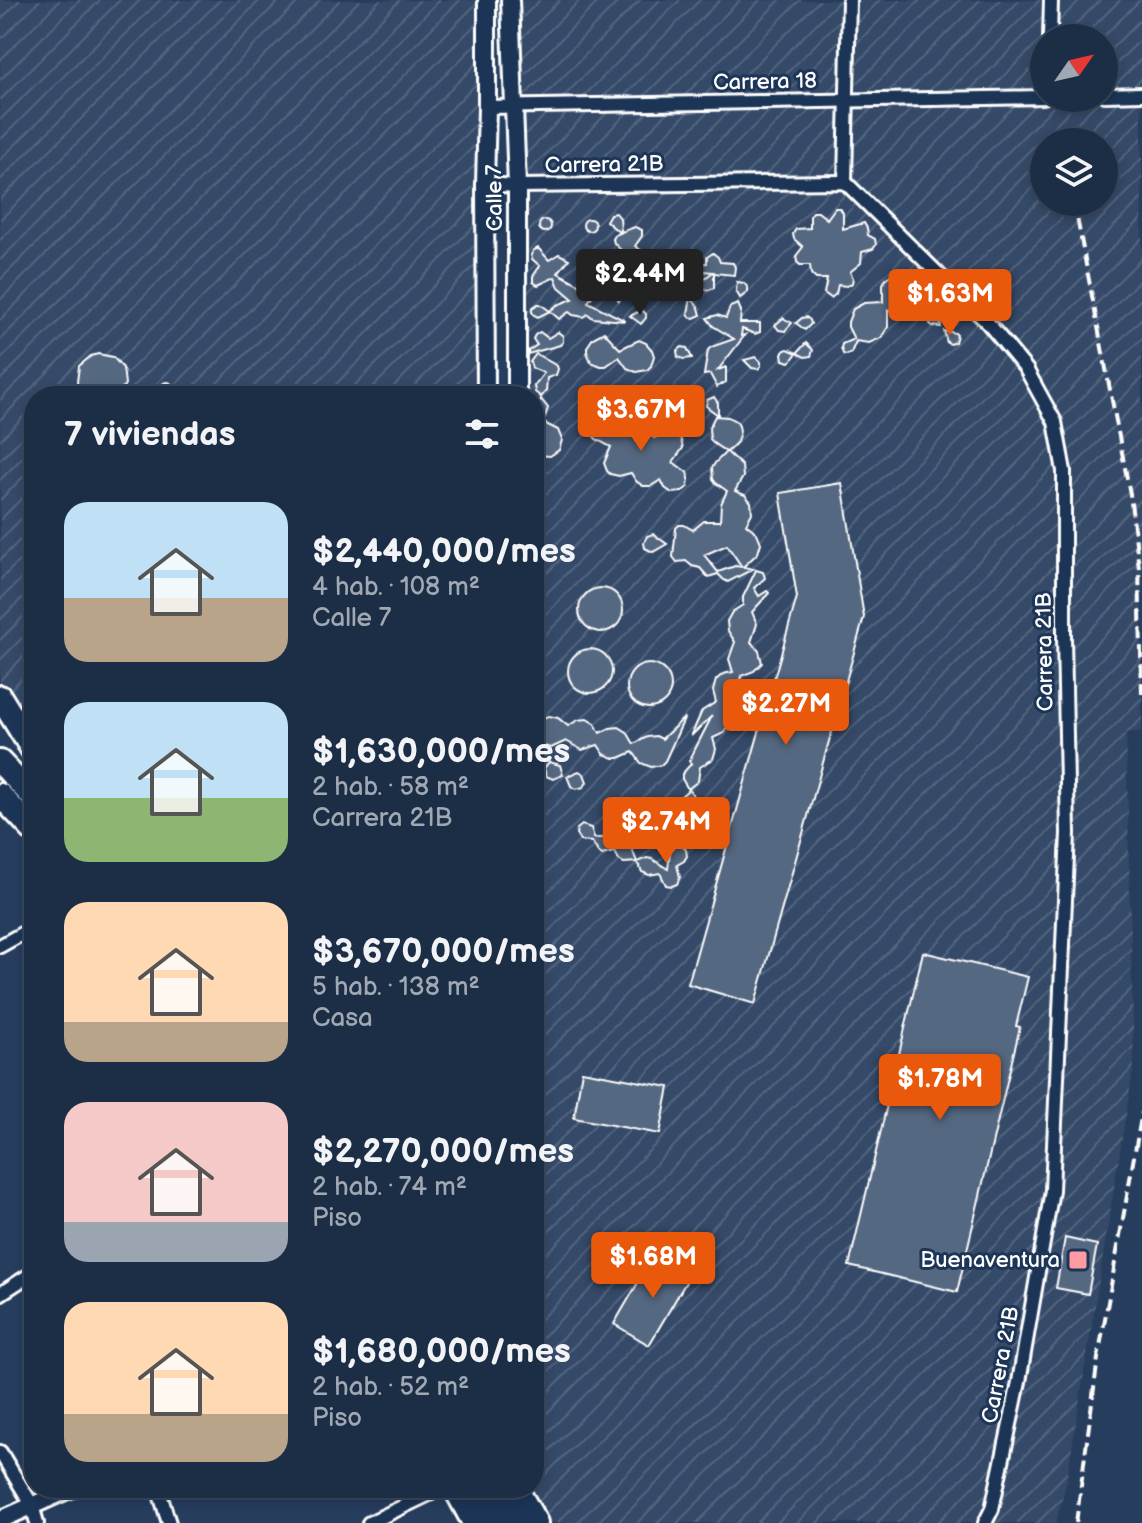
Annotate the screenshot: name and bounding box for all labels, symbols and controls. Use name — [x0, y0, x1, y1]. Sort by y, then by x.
north arrow — [1030, 24, 1118, 112]
map controls — [1030, 24, 1118, 216]
street label: Carrera 18 — [713, 68, 817, 96]
button: layers — [1030, 128, 1118, 216]
street label: Carrera 21B — [544, 150, 664, 180]
street label: Calle 7 — [481, 164, 509, 232]
pin: $2.44M — [575, 249, 705, 317]
text: $2.44M — [594, 259, 686, 290]
pin: $1.63M — [885, 269, 1015, 337]
text: $1.63M — [906, 279, 994, 310]
pin: $3.67M — [576, 385, 706, 453]
text: $3.67M — [596, 395, 686, 426]
icon: filters — [460, 412, 504, 456]
text: 7 viviendas — [64, 414, 236, 455]
text: $2,440,000/mes — [312, 531, 576, 572]
icon: home — [128, 534, 224, 630]
text: 4 hab. · 108 m² — [312, 572, 480, 603]
street label: Carrera 21B — [1030, 592, 1060, 712]
text: Calle 7 — [312, 603, 391, 634]
pin: $2.27M — [721, 679, 851, 747]
text: $2.27M — [741, 689, 831, 720]
text: $1,630,000/mes — [312, 731, 570, 772]
icon: home — [128, 734, 224, 830]
text: 2 hab. · 58 m² — [312, 772, 469, 803]
pin: $2.74M — [601, 797, 731, 865]
text: Carrera 21B — [312, 803, 452, 834]
text: $2.74M — [621, 807, 711, 838]
text: $3,670,000/mes — [312, 931, 575, 972]
icon: home — [128, 934, 224, 1030]
text: 5 hab. · 138 m² — [312, 972, 480, 1003]
text: Casa — [312, 1003, 373, 1034]
pin: $1.78M — [875, 1054, 1005, 1122]
text: $1.78M — [897, 1064, 983, 1095]
text: $2,270,000/mes — [312, 1131, 574, 1172]
icon: home — [128, 1134, 224, 1230]
text: 2 hab. · 74 m² — [312, 1172, 467, 1203]
text: Piso — [312, 1203, 362, 1234]
pin: $1.68M — [588, 1232, 718, 1300]
text: $1.68M — [609, 1242, 697, 1273]
place label: Buenaventura — [920, 1247, 1060, 1274]
marker: Buenaventura — [1067, 1249, 1089, 1271]
street label: Carrera 21B — [976, 1304, 1026, 1426]
text: $1,680,000/mes — [312, 1331, 571, 1372]
icon: home — [128, 1334, 224, 1430]
text: 2 hab. · 52 m² — [312, 1372, 469, 1403]
text: Piso — [312, 1403, 362, 1434]

